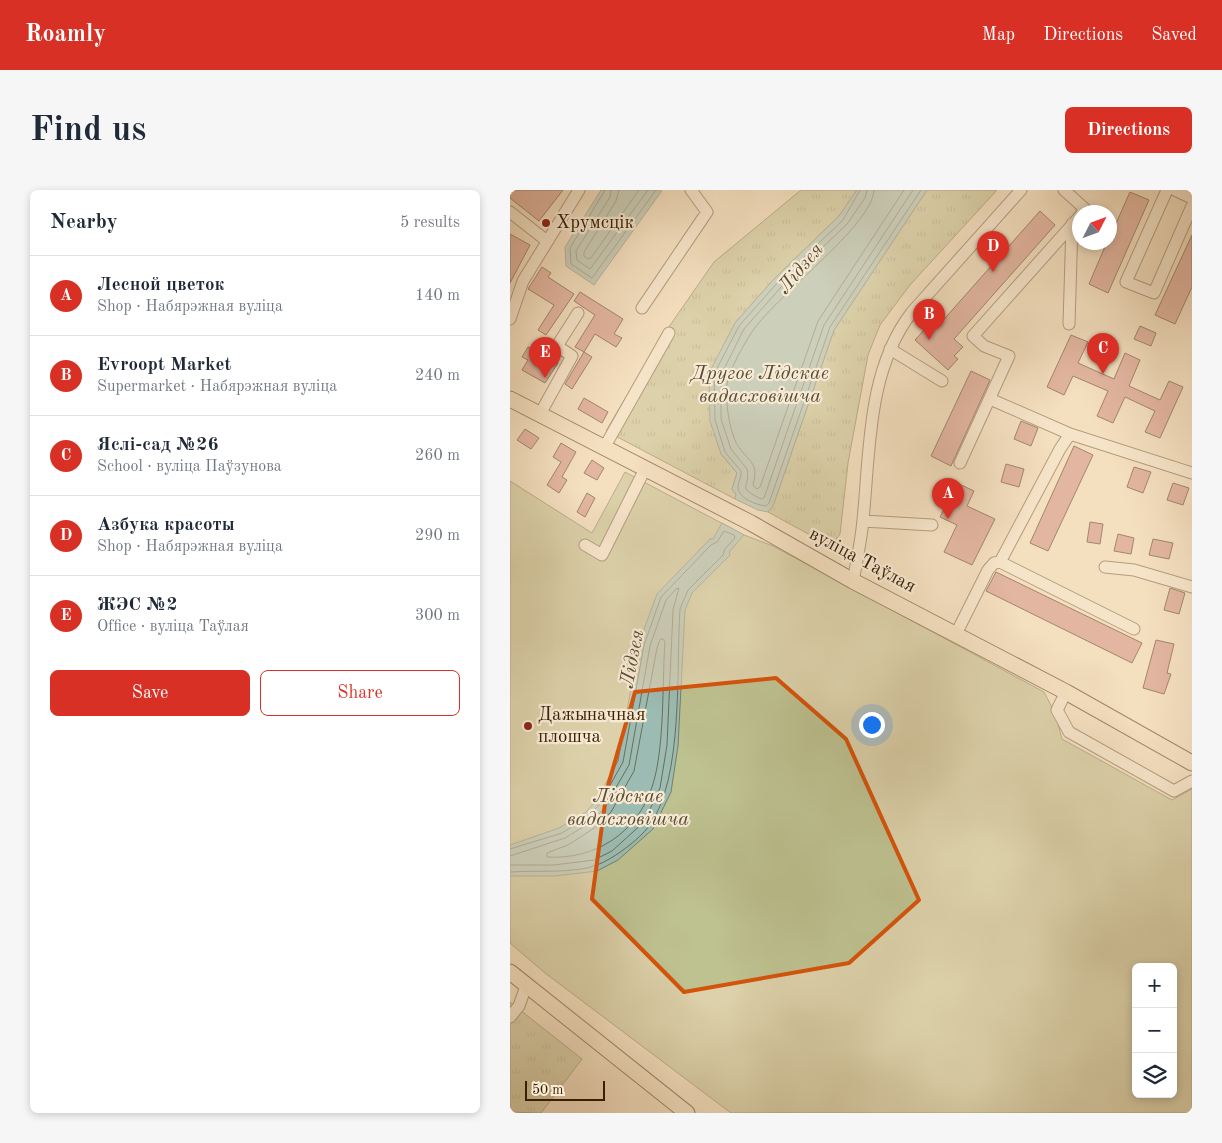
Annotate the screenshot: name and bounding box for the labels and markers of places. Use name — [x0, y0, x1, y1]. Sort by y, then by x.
place label: Хрумсцік — [556, 214, 634, 233]
marker: Хрумсцік — [540, 217, 552, 229]
pin: D — [977, 231, 1009, 272]
pin: B — [913, 299, 945, 340]
pin: C — [1087, 333, 1119, 374]
pin: E — [529, 337, 561, 378]
pin: A — [932, 478, 964, 519]
place label: Дажыначная плошча — [538, 706, 646, 747]
marker: Дажыначная плошча — [522, 720, 534, 732]

